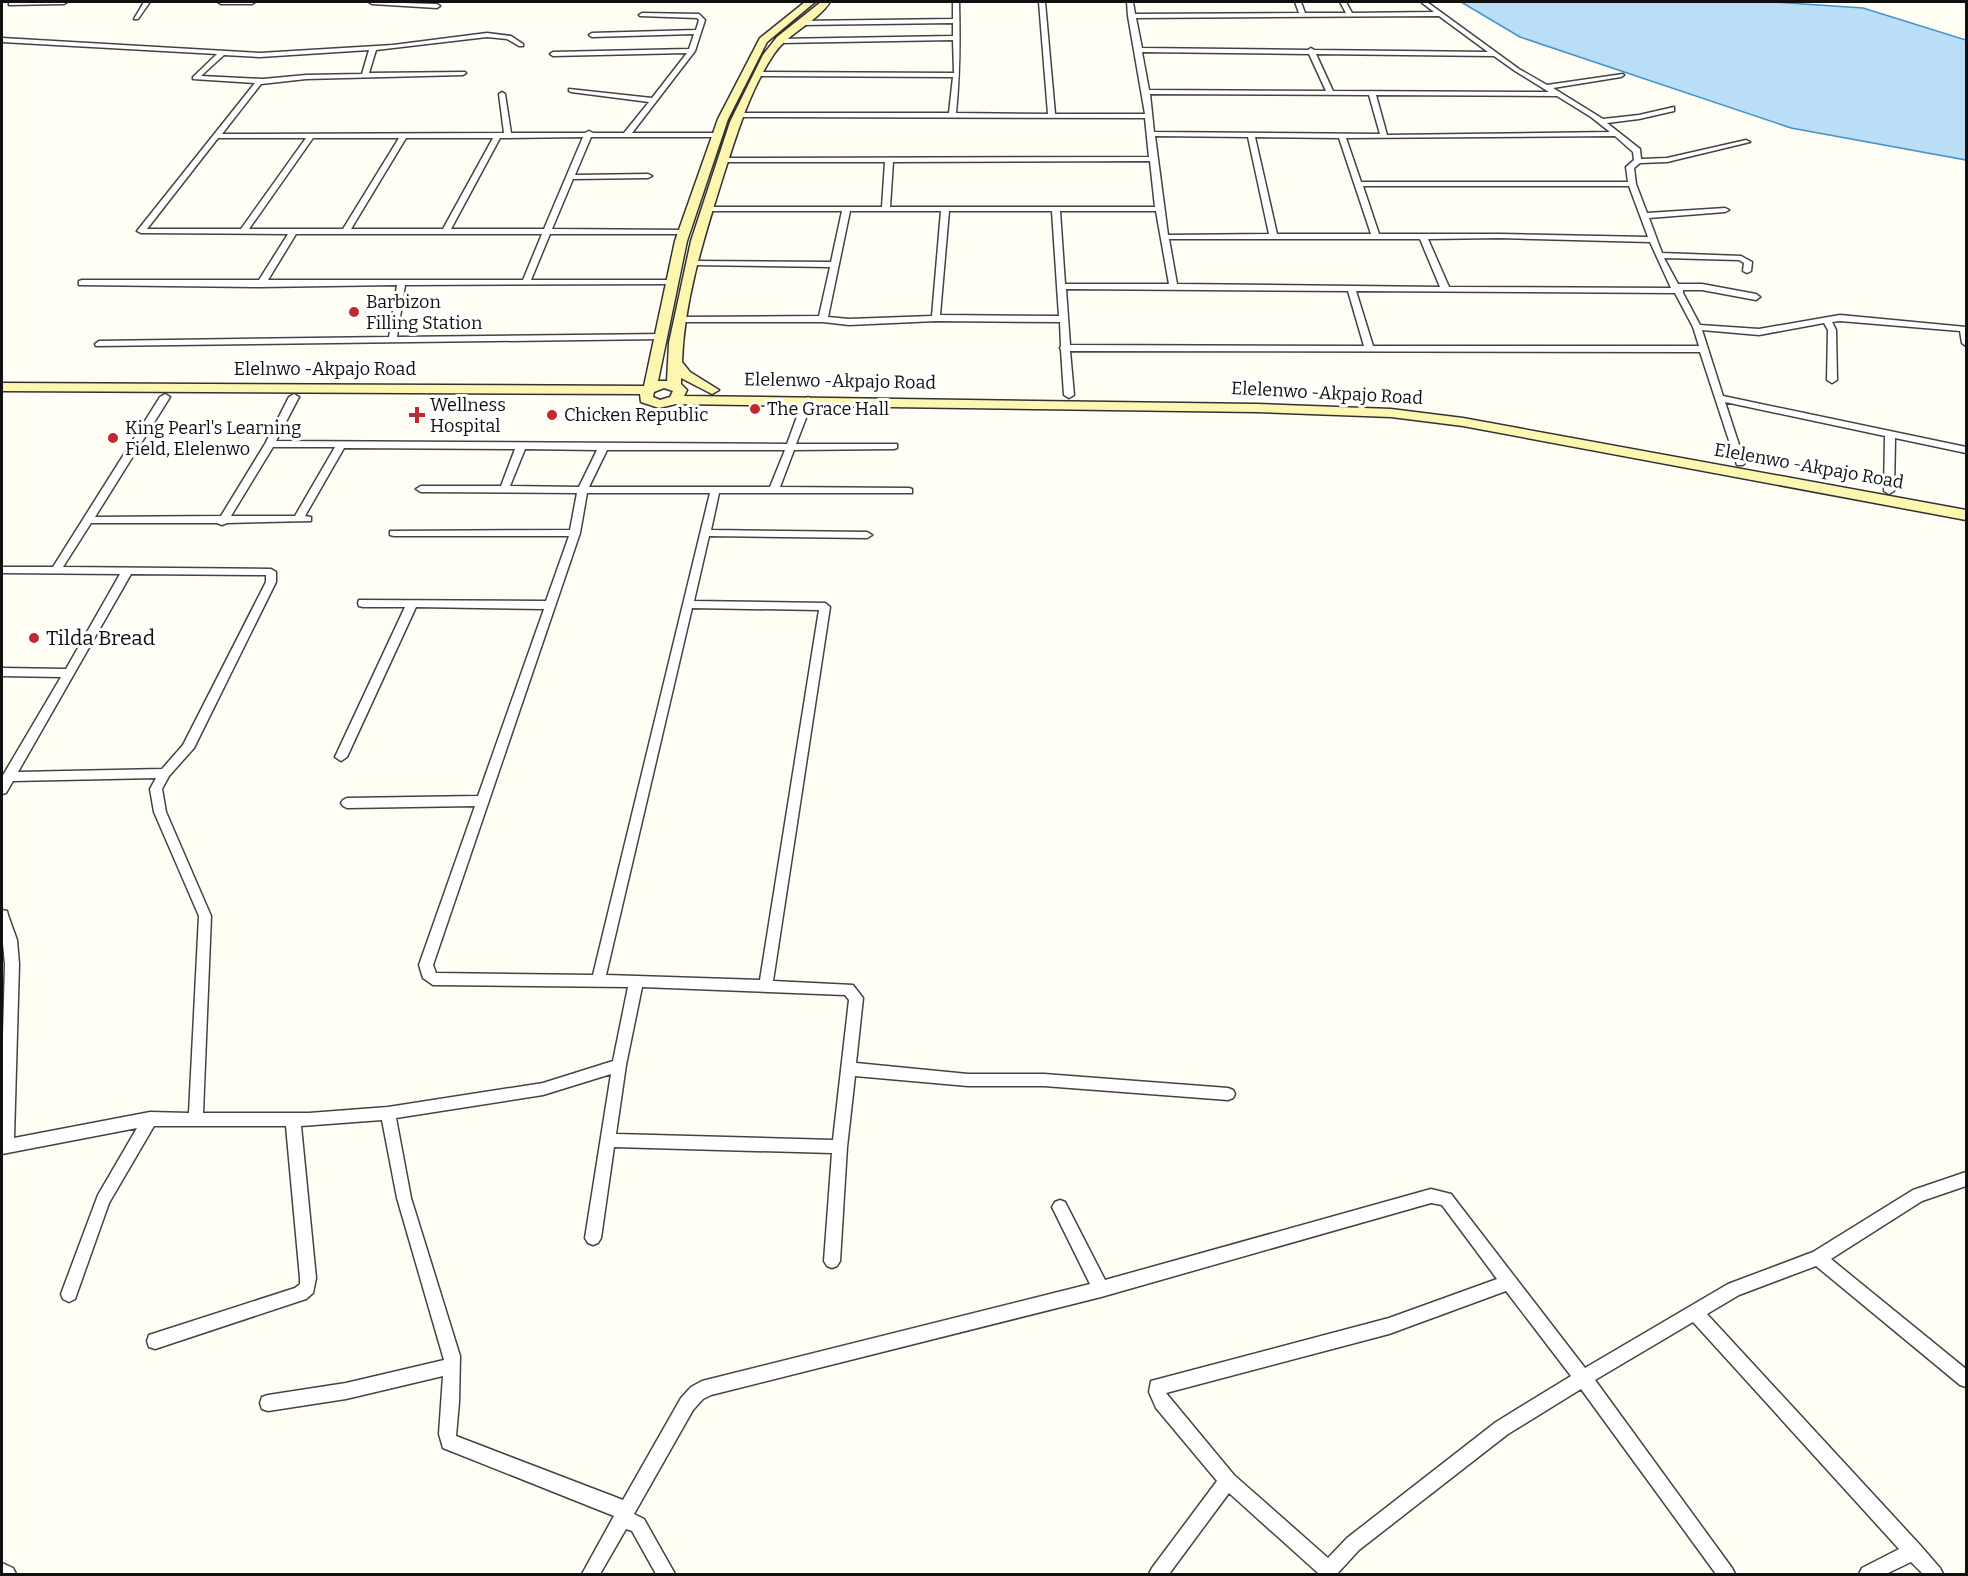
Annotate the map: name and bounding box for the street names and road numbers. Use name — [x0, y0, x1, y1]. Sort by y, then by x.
street label: Elelnwo -Akpajo Road — [234, 358, 416, 380]
street label: Elelenwo -Akpajo Road — [744, 368, 937, 394]
street label: Elelenwo -Akpajo Road — [1231, 377, 1424, 409]
street label: Elelenwo -Akpajo Road — [1712, 438, 1906, 494]

